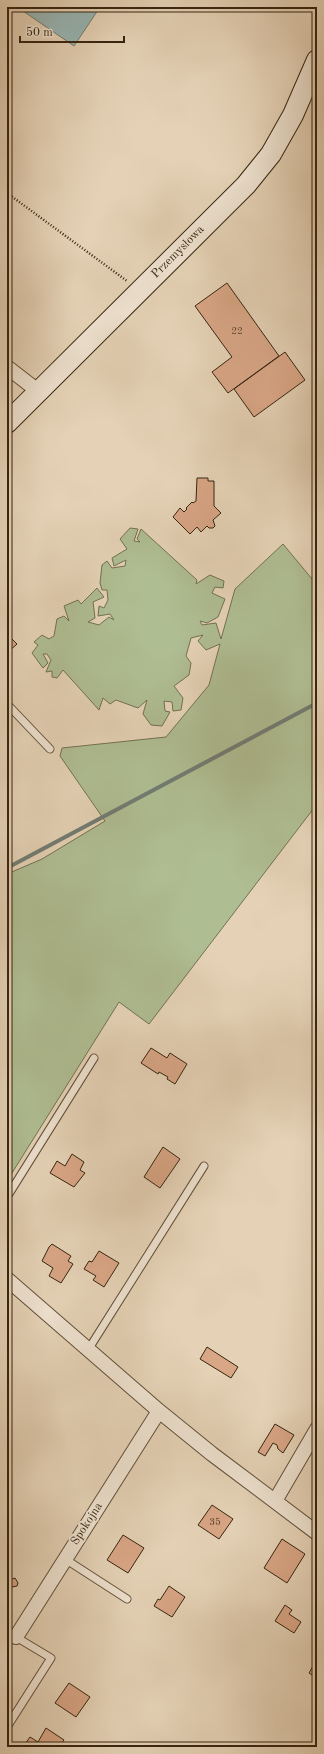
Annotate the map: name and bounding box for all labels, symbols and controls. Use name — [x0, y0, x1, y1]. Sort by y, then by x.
scale bar — [20, 18, 124, 44]
text: 50 m — [26, 26, 53, 39]
street label: Przemysłowa — [149, 223, 207, 281]
house number: 22 — [231, 326, 243, 336]
street label: Spokojna — [69, 1501, 105, 1547]
house number: 35 — [209, 1517, 221, 1527]

